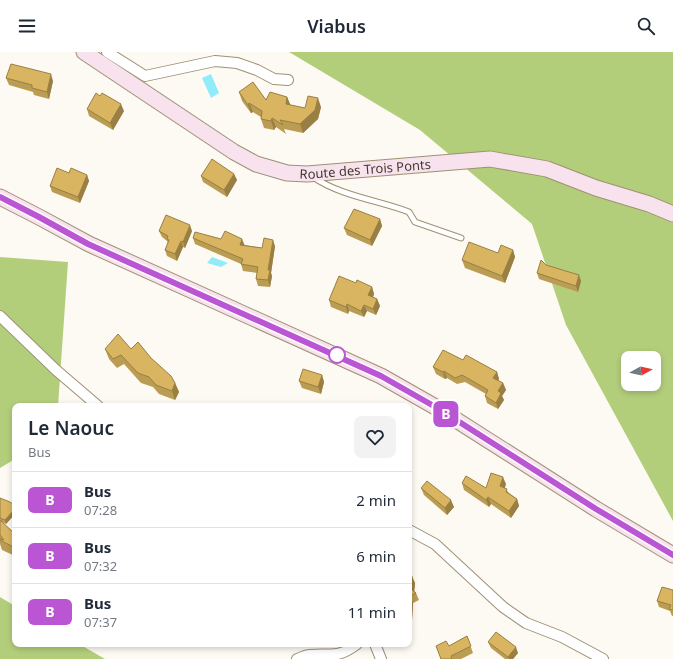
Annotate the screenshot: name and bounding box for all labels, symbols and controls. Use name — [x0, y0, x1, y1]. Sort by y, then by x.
text: Viabus — [307, 14, 366, 38]
icon: menu — [16, 15, 38, 37]
icon: search — [635, 15, 657, 37]
street label: Route des Trois Ponts — [299, 155, 432, 183]
unlabelled marker — [328, 346, 346, 364]
north arrow — [621, 351, 661, 391]
map controls — [621, 351, 661, 391]
line badge: B — [433, 401, 459, 427]
text: B — [441, 404, 451, 423]
text: Le Naouc — [28, 415, 114, 441]
button: heart — [354, 416, 396, 458]
text: Bus — [28, 443, 51, 461]
text: Bus — [84, 481, 111, 501]
text: B — [45, 490, 55, 509]
text: 2 min — [356, 490, 396, 510]
text: 07:28 — [84, 501, 117, 519]
text: Bus — [84, 537, 111, 557]
text: B — [45, 546, 55, 565]
text: 6 min — [356, 546, 396, 566]
text: 07:32 — [84, 557, 117, 575]
text: Bus — [84, 593, 111, 613]
text: B — [45, 602, 55, 621]
text: 11 min — [348, 602, 396, 622]
text: 07:37 — [84, 613, 117, 631]

